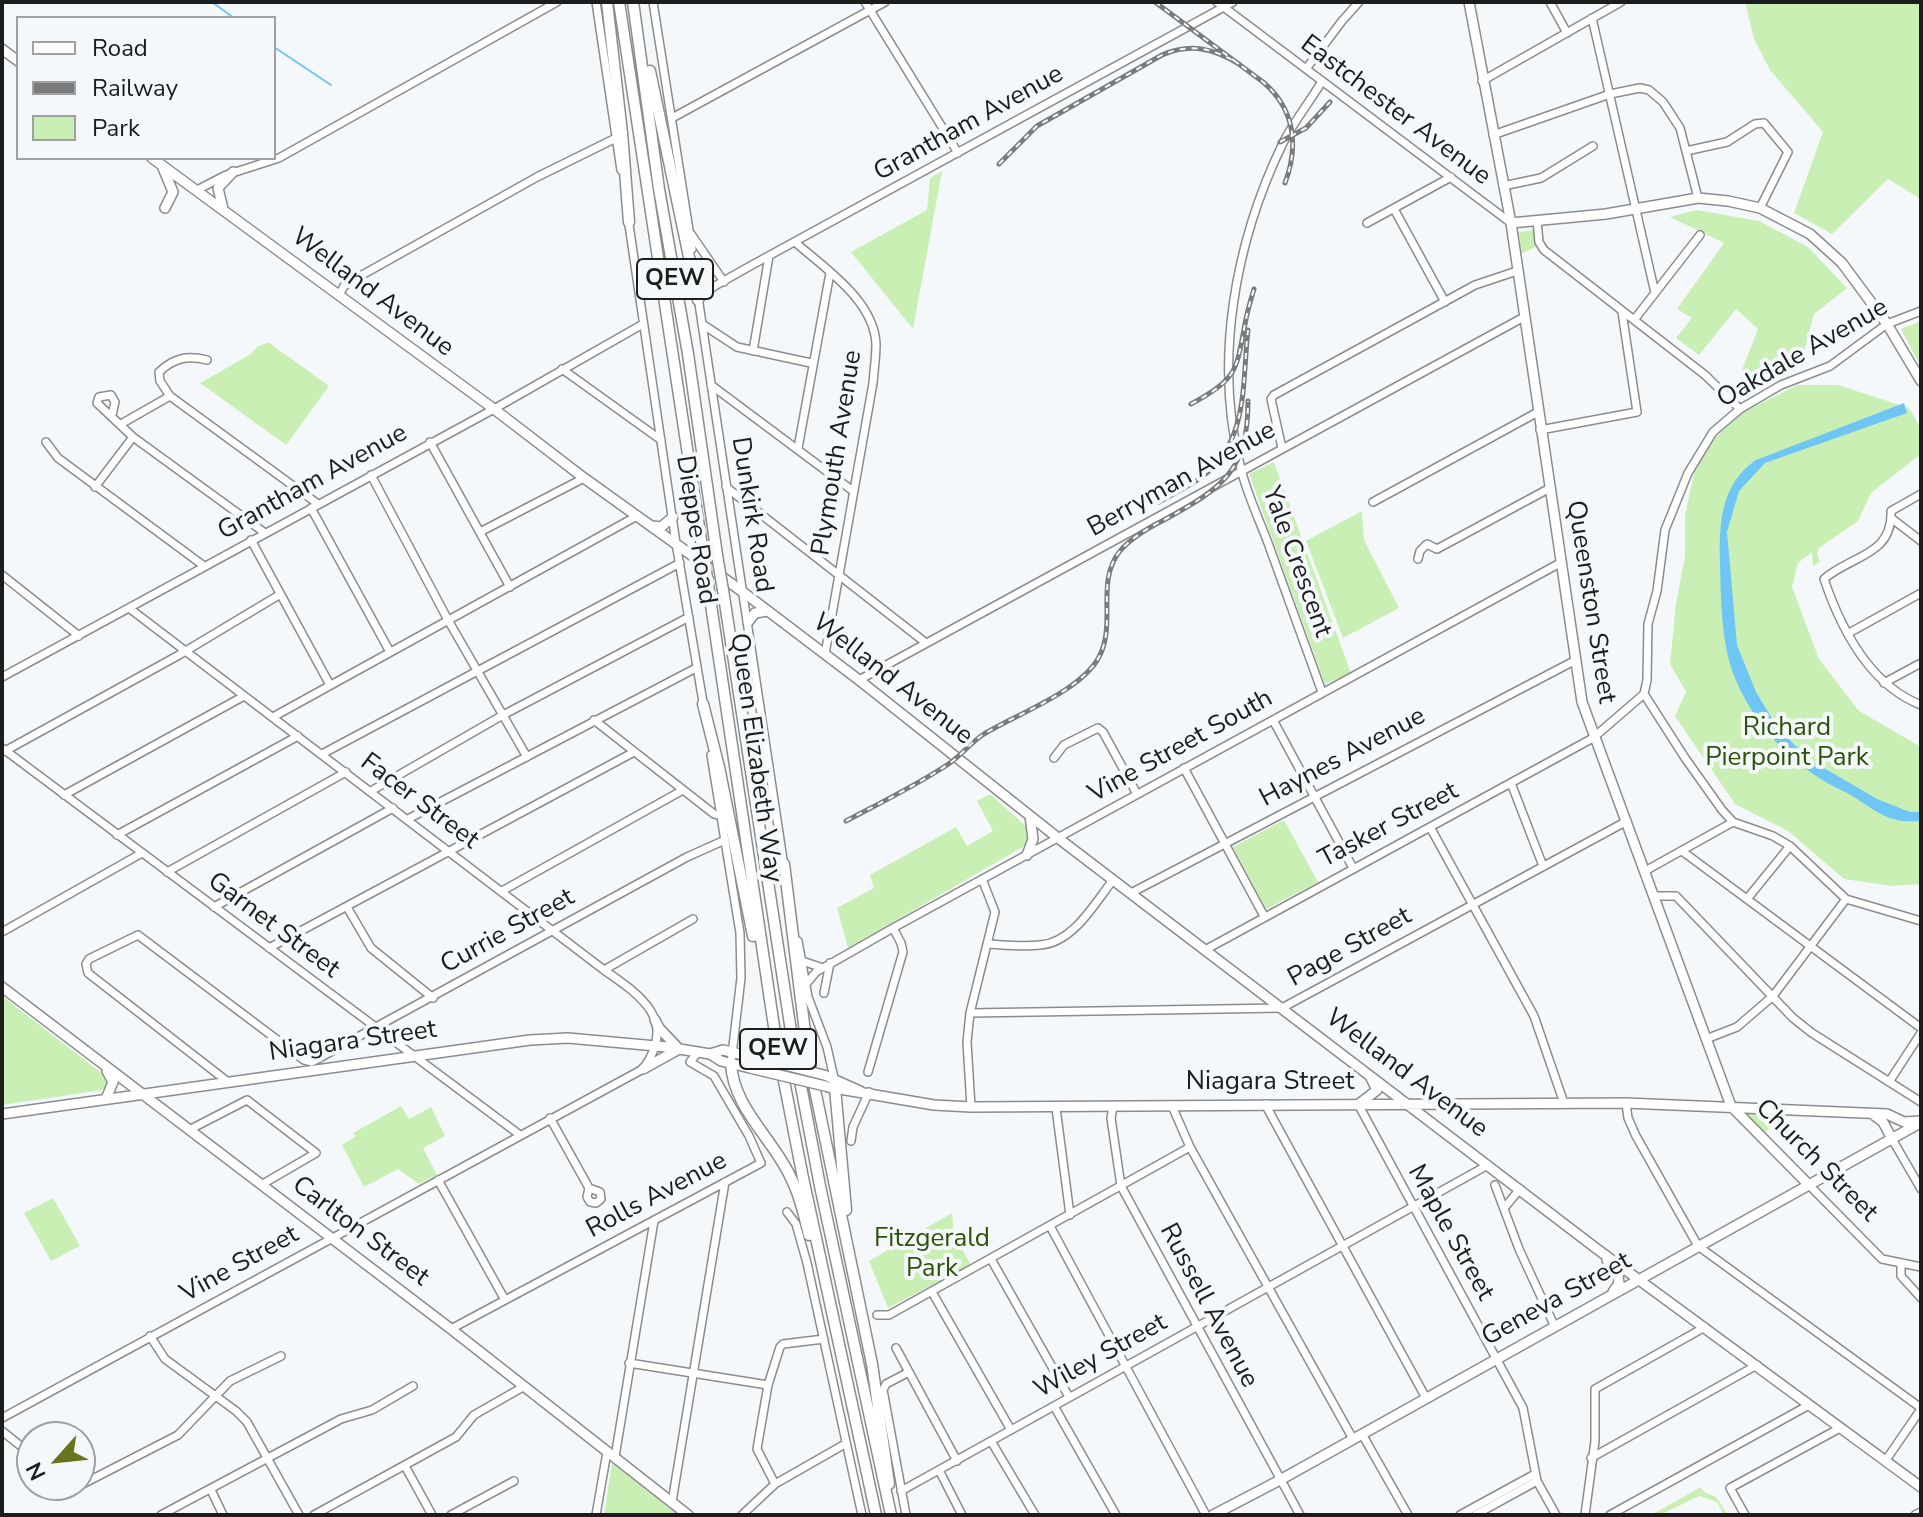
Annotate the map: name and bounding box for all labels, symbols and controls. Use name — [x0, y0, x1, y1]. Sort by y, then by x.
legend — [16, 16, 276, 160]
street label: Eastchester Avenue — [1294, 29, 1496, 193]
text: Road — [92, 32, 148, 64]
street label: Grantham Avenue — [869, 59, 1069, 189]
text: Railway — [92, 72, 178, 104]
text: Park — [92, 112, 140, 144]
street label: Welland Avenue — [285, 222, 459, 364]
road number: QEW — [637, 259, 713, 299]
street label: Oakdale Avenue — [1712, 293, 1894, 415]
street label: Plymouth Avenue — [806, 348, 870, 558]
street label: Berryman Avenue — [1083, 415, 1281, 545]
street label: Grantham Avenue — [213, 418, 413, 548]
street label: Dunkirk Road — [723, 435, 779, 595]
street label: Dieppe Road — [668, 453, 722, 607]
street label: Yale Crescent — [1254, 483, 1338, 641]
street label: Queenston Street — [1559, 498, 1621, 706]
street label: Welland Avenue — [805, 608, 979, 752]
street label: Queen Elizabeth Way — [722, 631, 788, 885]
street label: Vine Street South — [1083, 683, 1279, 811]
street label: Haynes Avenue — [1255, 701, 1431, 815]
park label: Richard Pierpoint Park — [1705, 713, 1869, 774]
street label: Facer Street — [354, 747, 484, 857]
street label: Tasker Street — [1314, 776, 1464, 876]
street label: Garnet Street — [201, 866, 345, 986]
street label: Currie Street — [436, 883, 580, 981]
street label: Page Street — [1283, 901, 1417, 995]
street label: Welland Avenue — [1319, 1003, 1493, 1145]
street label: Niagara Street — [267, 1015, 439, 1069]
road number: QEW — [740, 1029, 816, 1069]
street label: Niagara Street — [1186, 1067, 1354, 1099]
street label: Church Street — [1748, 1093, 1884, 1229]
street label: Rolls Avenue — [581, 1146, 733, 1246]
street label: Maple Street — [1400, 1160, 1500, 1306]
street label: Carlton Street — [285, 1170, 435, 1294]
street label: Russell Avenue — [1152, 1219, 1264, 1393]
street label: Vine Street — [176, 1220, 304, 1310]
park label: Fitzgerald Park — [874, 1224, 990, 1286]
street label: Geneva Street — [1477, 1246, 1637, 1354]
street label: Wiley Street — [1029, 1308, 1173, 1406]
north arrow — [16, 1421, 96, 1501]
text: N — [19, 1457, 54, 1485]

